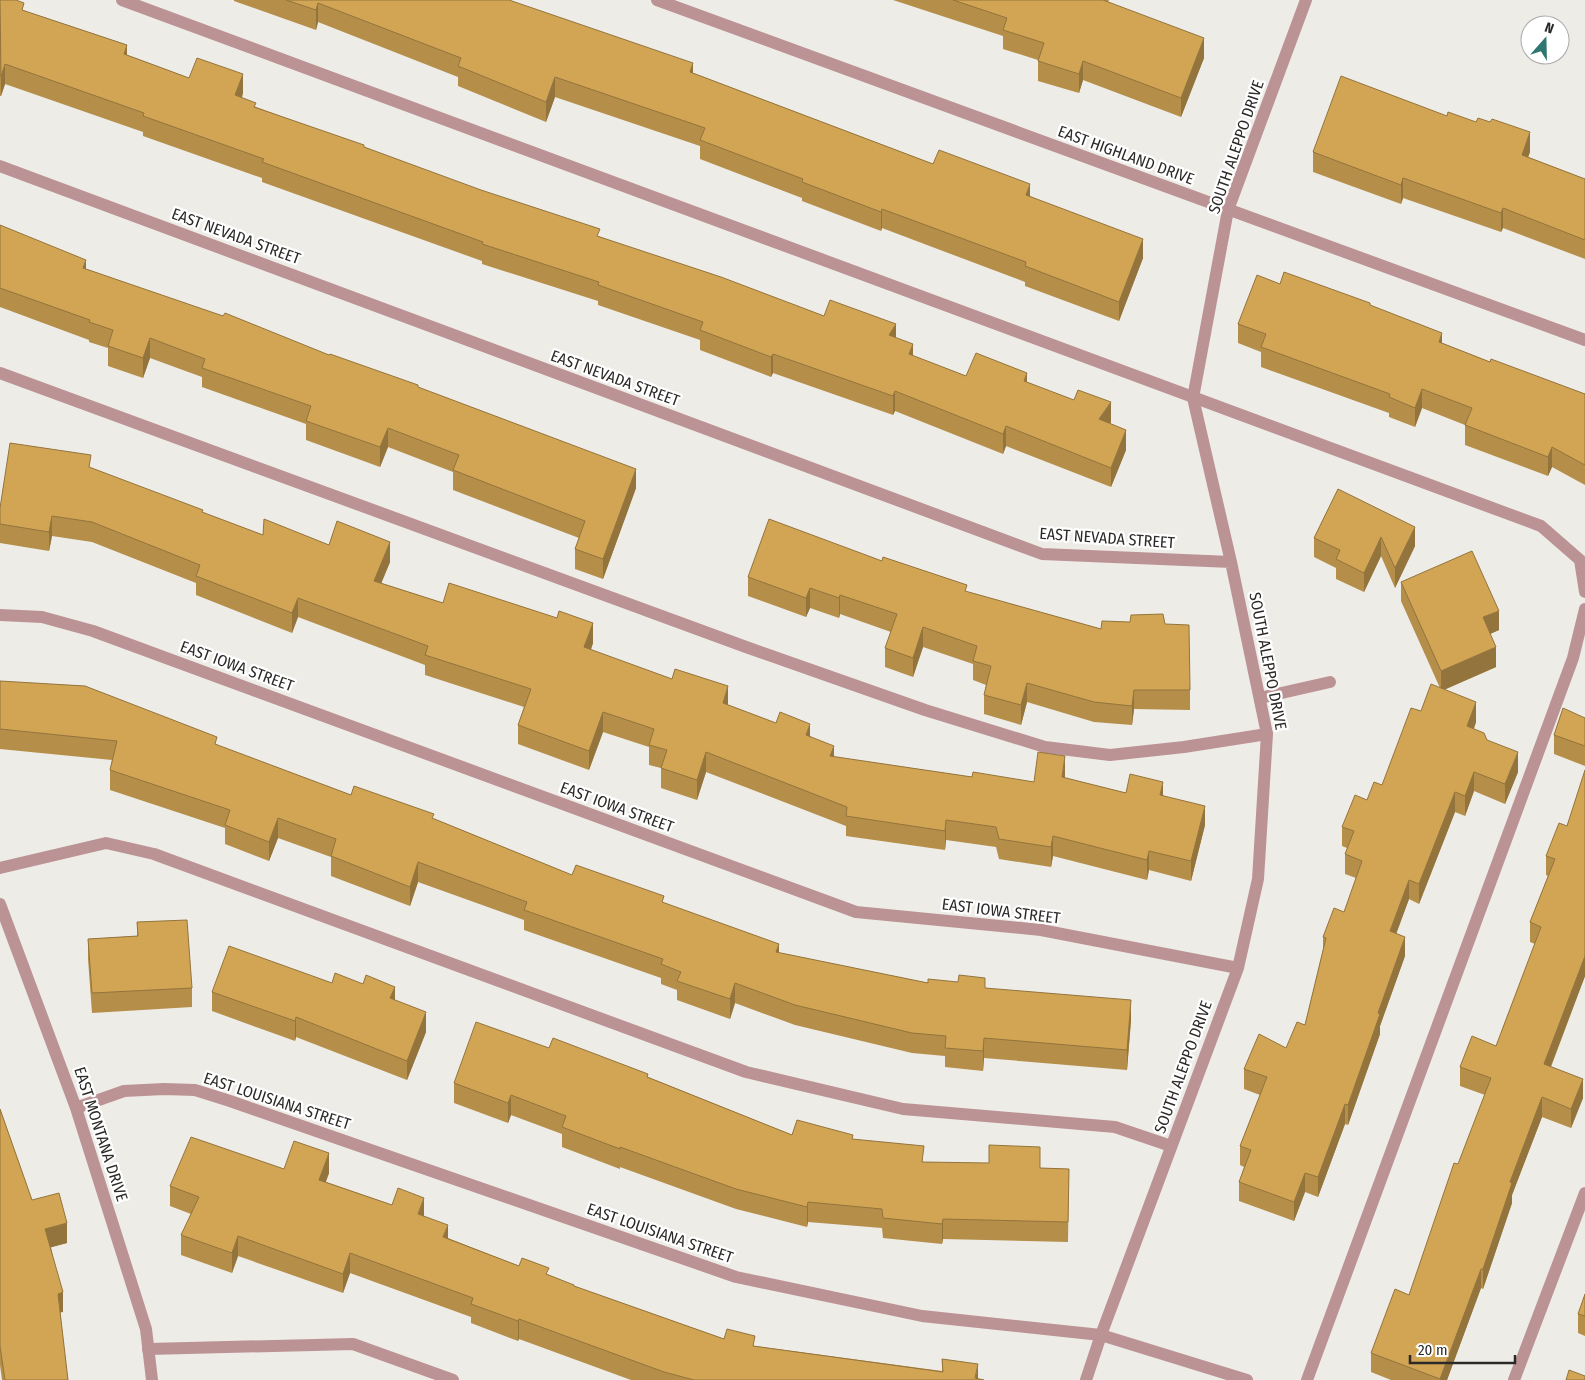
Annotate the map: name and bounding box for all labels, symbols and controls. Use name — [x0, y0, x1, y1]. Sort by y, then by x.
north arrow — [1520, 15, 1570, 65]
text: N — [1542, 19, 1556, 38]
street label: SOUTH ALEPPO DRIVE — [1204, 78, 1268, 216]
street label: EAST HIGHLAND DRIVE — [1055, 122, 1197, 188]
street label: EAST NEVADA STREET — [169, 204, 304, 268]
street label: EAST NEVADA STREET — [548, 346, 683, 410]
street label: EAST NEVADA STREET — [1039, 524, 1176, 552]
street label: SOUTH ALEPPO DRIVE — [1245, 591, 1291, 731]
street label: EAST IOWA STREET — [178, 637, 297, 696]
street label: EAST IOWA STREET — [558, 778, 677, 837]
street label: EAST IOWA STREET — [941, 894, 1062, 928]
street label: SOUTH ALEPPO DRIVE — [1150, 998, 1216, 1136]
street label: EAST MONTANA DRIVE — [70, 1064, 132, 1204]
street label: EAST LOUISIANA STREET — [201, 1068, 353, 1134]
street label: EAST LOUISIANA STREET — [584, 1199, 736, 1267]
scale bar — [1410, 1332, 1515, 1364]
text: 20 m — [1418, 1341, 1448, 1359]

